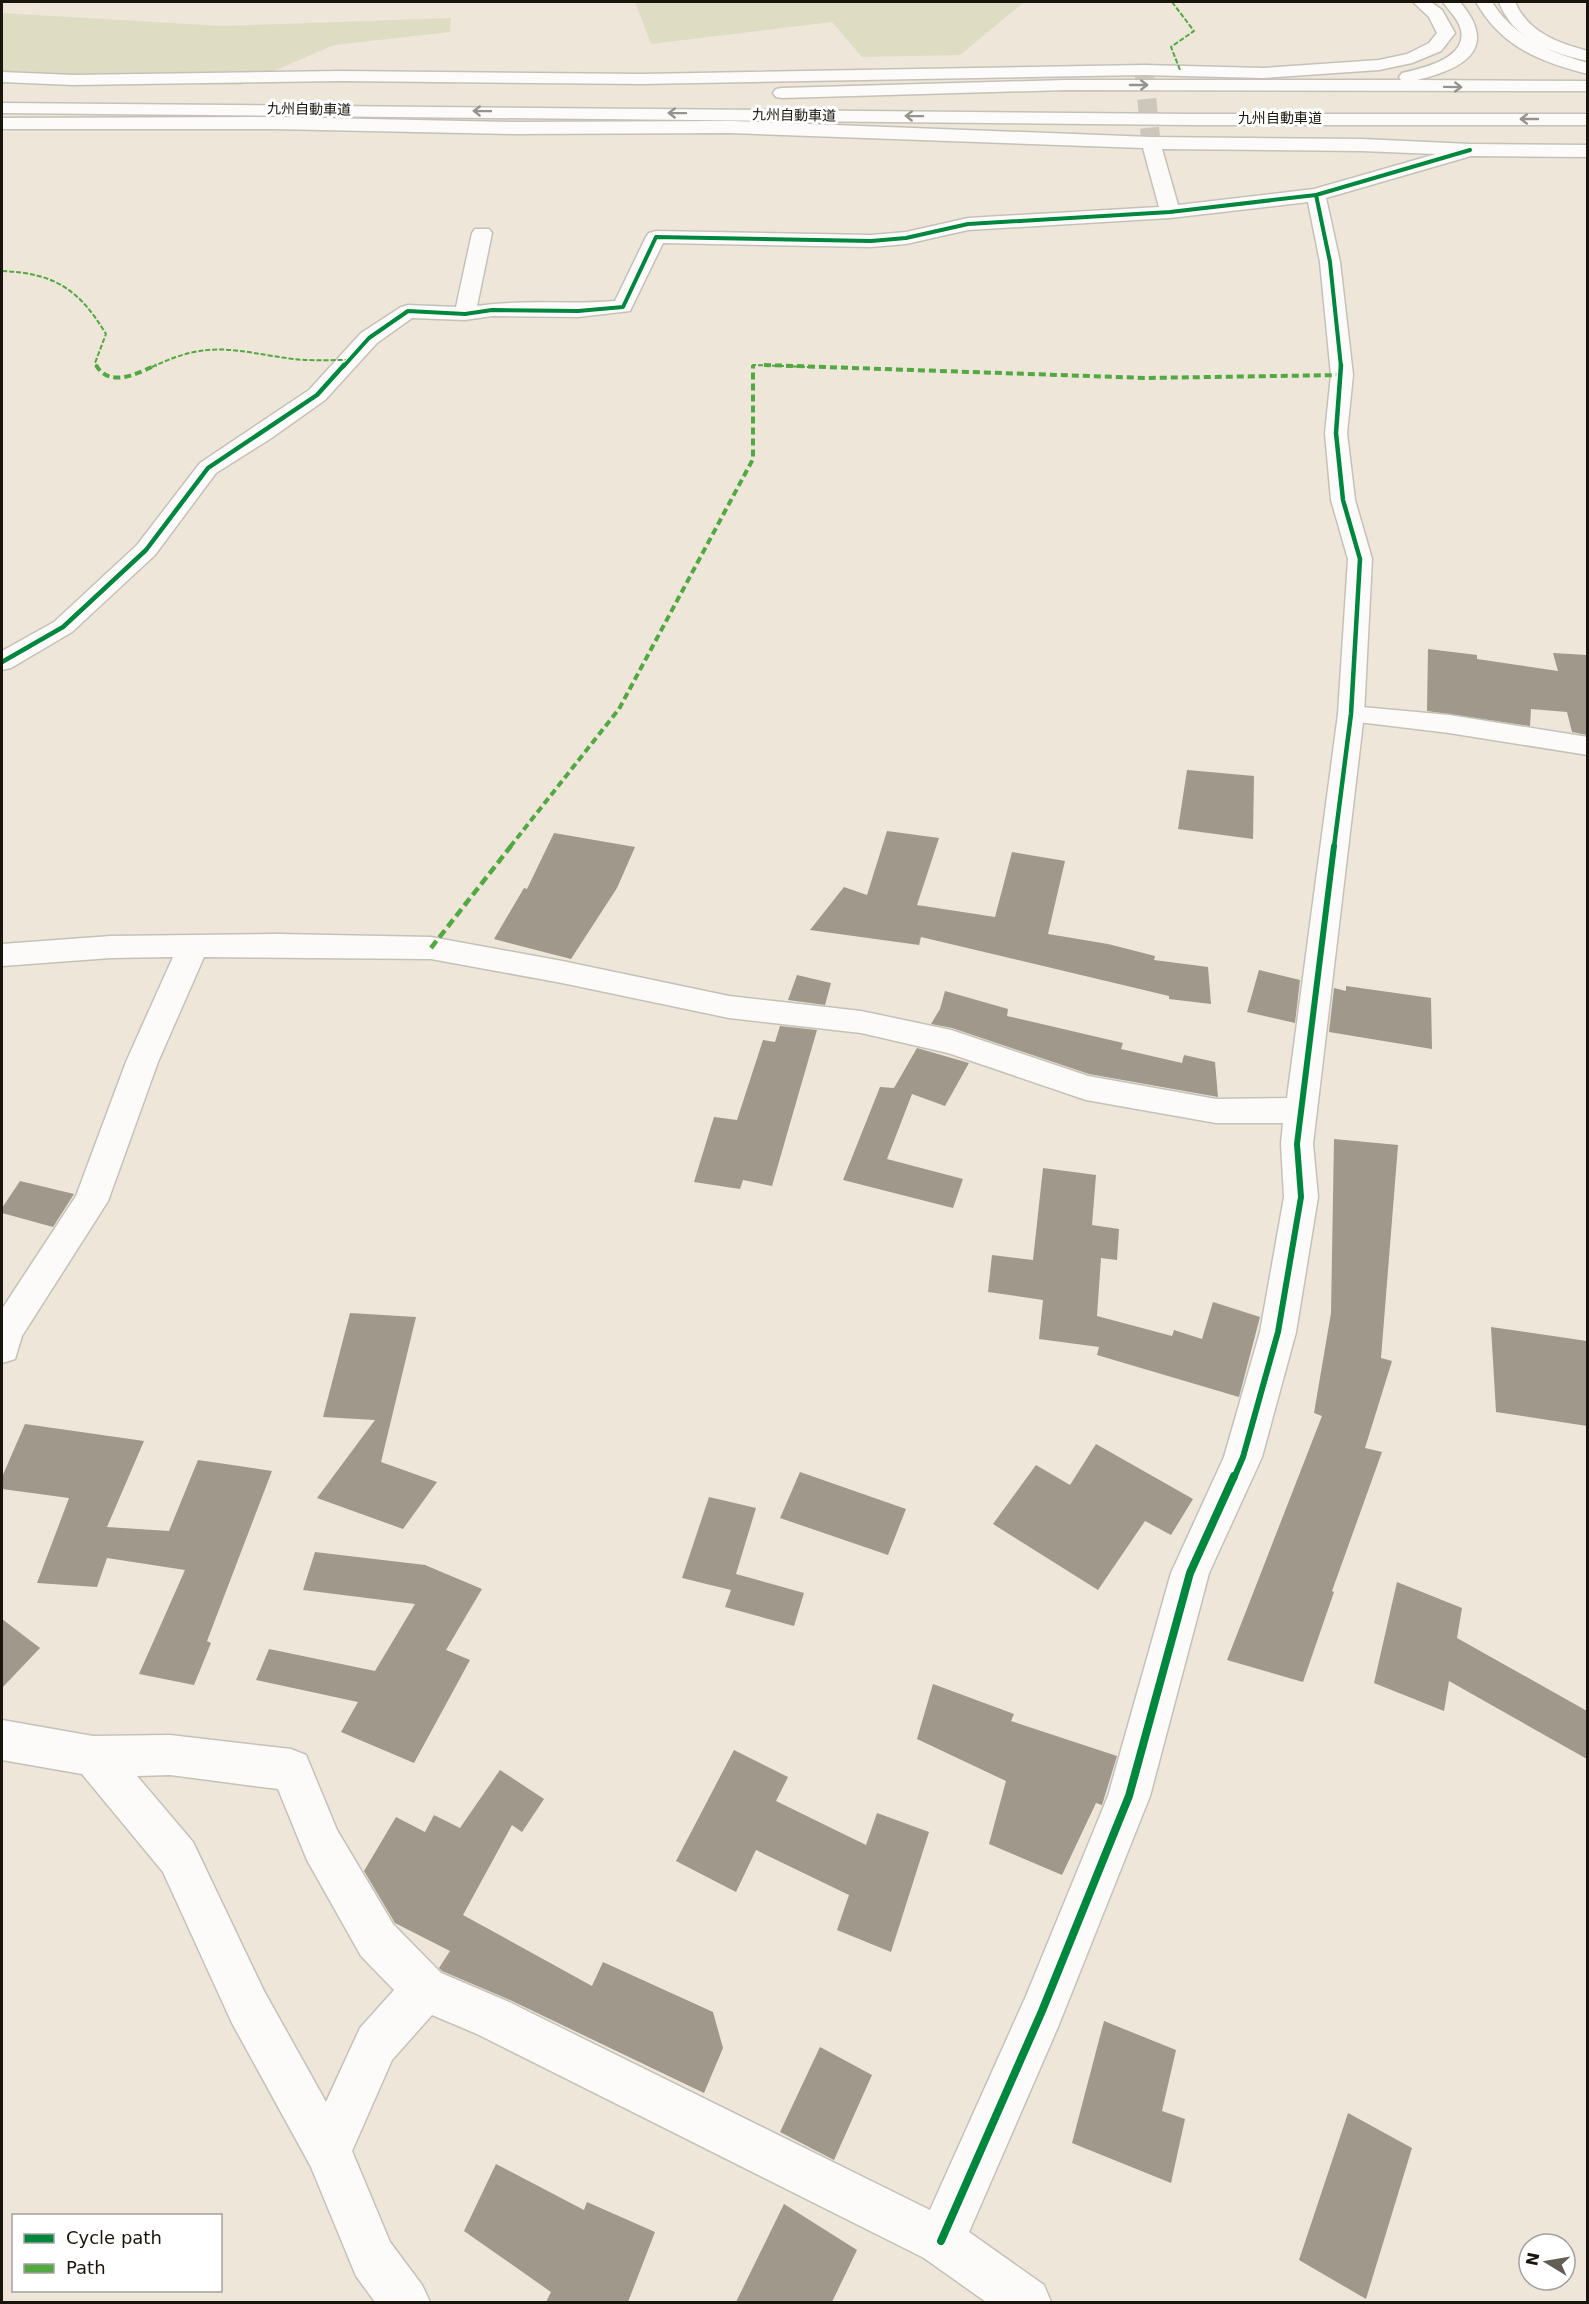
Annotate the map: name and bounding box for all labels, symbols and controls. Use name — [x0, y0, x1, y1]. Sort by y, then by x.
one-way arrow — [1128, 79, 1148, 91]
one-way arrow — [1442, 81, 1462, 93]
street label: 九州自動車道 — [267, 100, 351, 118]
one-way arrow — [473, 105, 493, 117]
street label: 九州自動車道 — [752, 106, 836, 124]
one-way arrow — [668, 107, 688, 119]
one-way arrow — [905, 110, 925, 122]
street label: 九州自動車道 — [1238, 110, 1322, 126]
one-way arrow — [1520, 113, 1540, 125]
legend — [12, 2214, 222, 2292]
text: Cycle path — [66, 2227, 162, 2248]
north arrow — [1517, 2232, 1577, 2292]
text: N — [1522, 2251, 1543, 2268]
text: Path — [66, 2257, 106, 2278]

